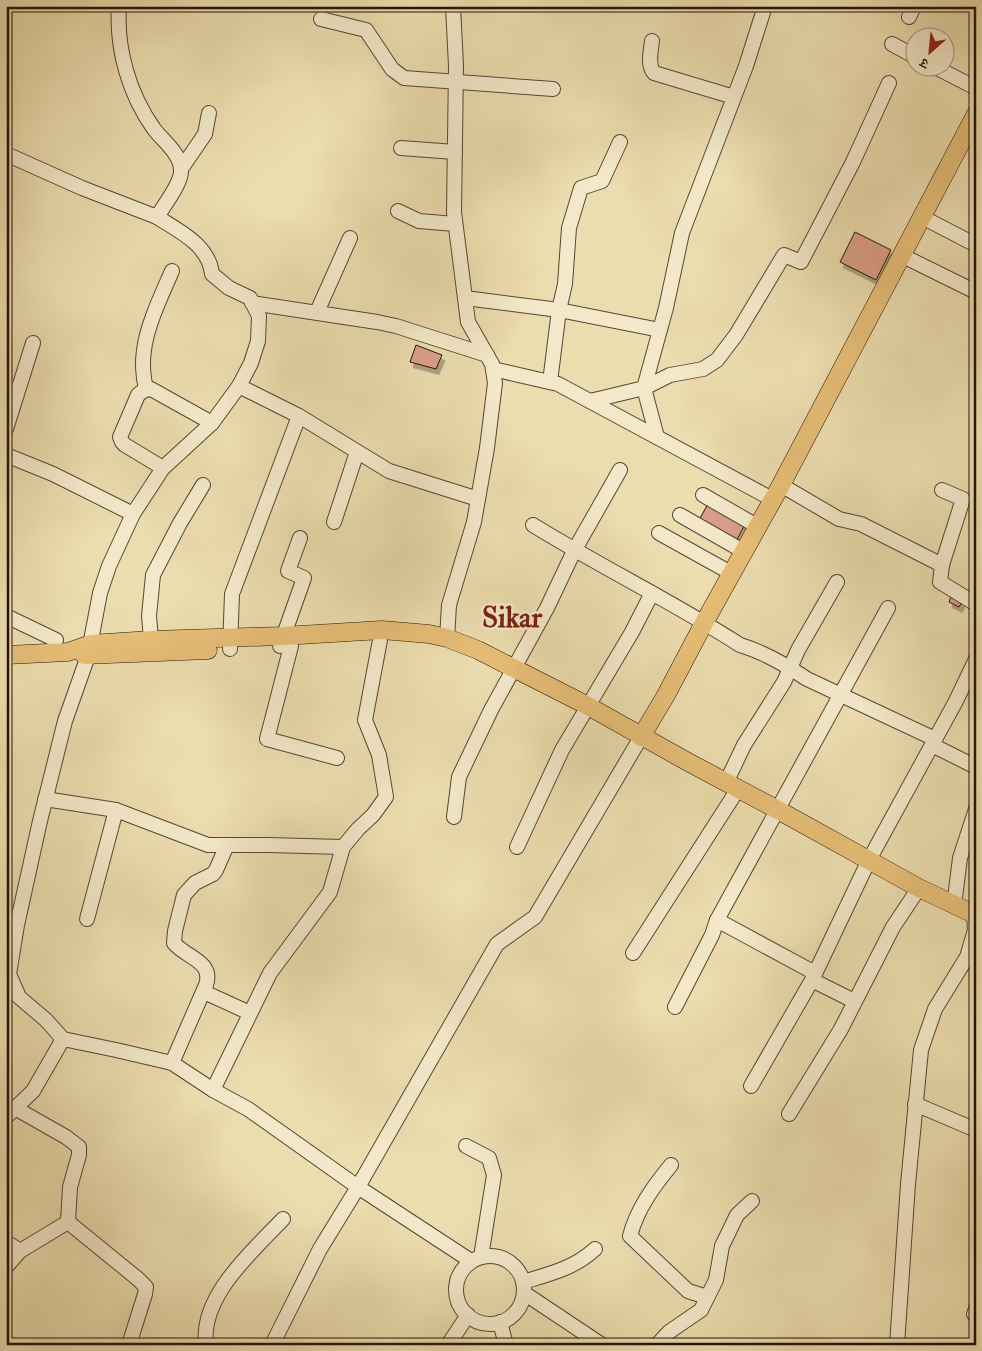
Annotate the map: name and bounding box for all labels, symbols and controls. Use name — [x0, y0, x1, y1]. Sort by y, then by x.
north arrow — [904, 28, 954, 78]
text: उ — [917, 54, 932, 73]
district label: Sikar — [482, 600, 543, 636]

